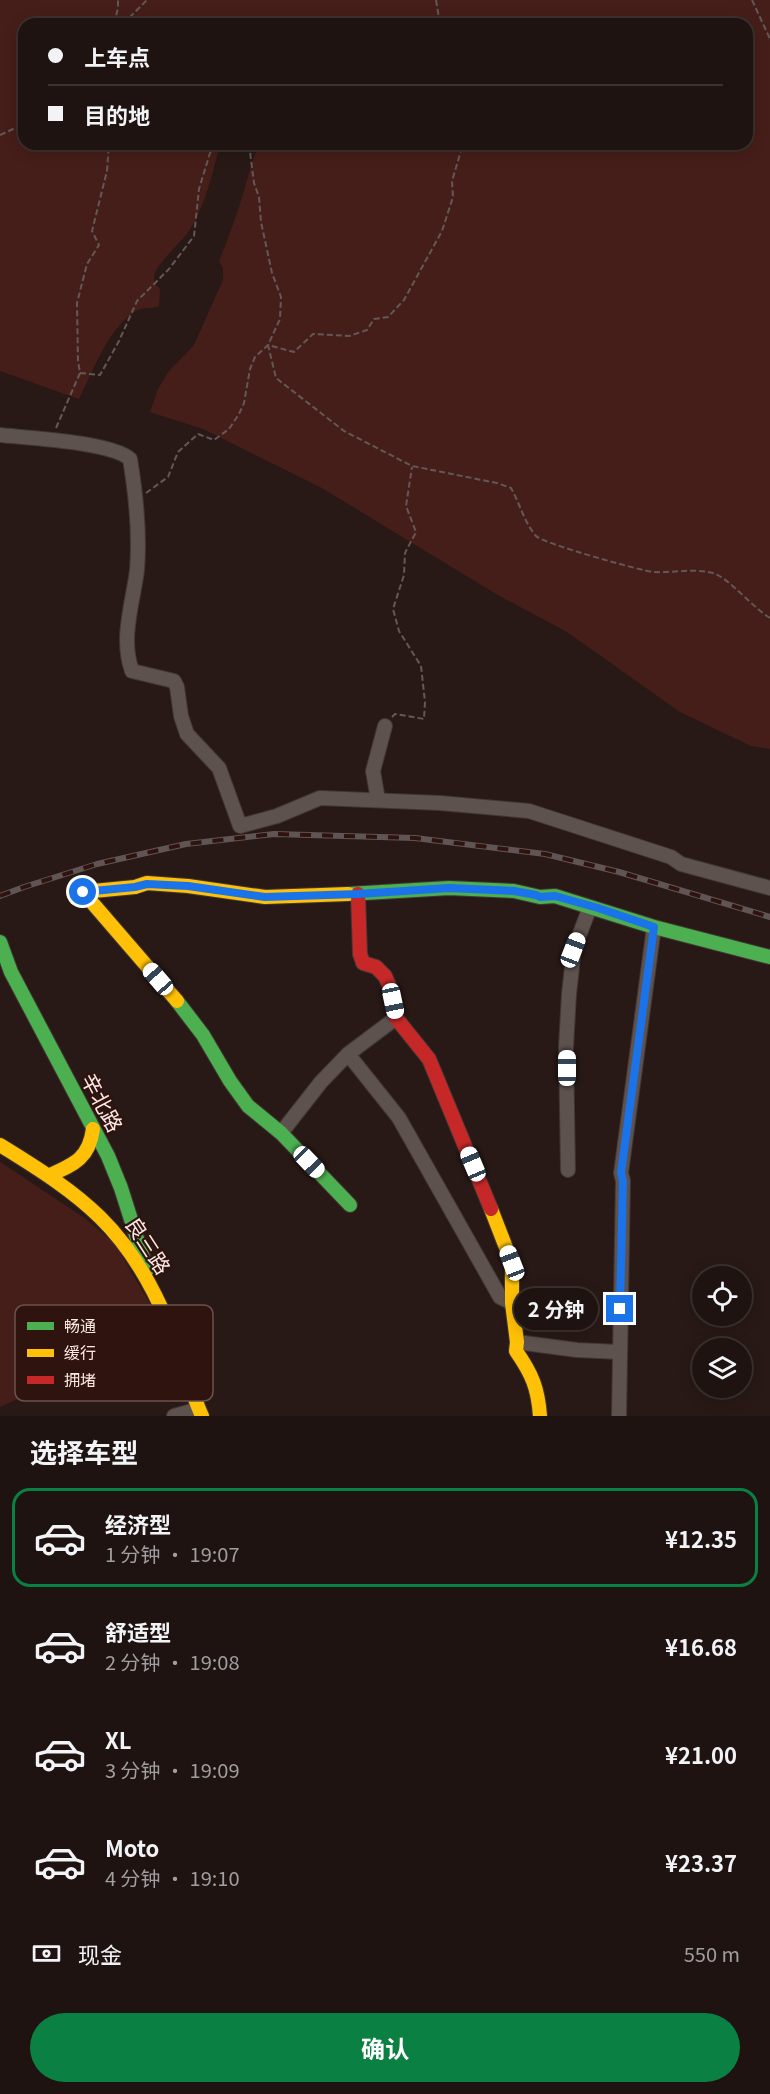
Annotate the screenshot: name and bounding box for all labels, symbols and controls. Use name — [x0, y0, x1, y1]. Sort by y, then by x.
text: 上车点 — [84, 40, 150, 72]
text: 目的地 — [84, 98, 150, 130]
route start — [69, 878, 96, 905]
car — [558, 930, 588, 970]
car — [139, 960, 177, 998]
car — [380, 982, 406, 1020]
car — [558, 1050, 576, 1086]
street label: 辛北路 — [75, 1067, 131, 1137]
car — [290, 1143, 328, 1181]
car — [458, 1144, 488, 1184]
street label: 良三路 — [119, 1210, 179, 1280]
car — [497, 1243, 527, 1283]
map controls — [692, 1266, 752, 1398]
button: locate — [692, 1266, 752, 1326]
callout: 2 分钟 — [515, 1288, 599, 1330]
text: 2 分钟 — [528, 1294, 584, 1323]
route end — [606, 1295, 633, 1322]
legend — [15, 1305, 213, 1401]
text: 畅通 — [64, 1313, 96, 1337]
button: layers — [692, 1338, 752, 1398]
text: 缓行 — [64, 1340, 96, 1364]
text: 拥堵 — [64, 1367, 96, 1391]
text: 选择车型 — [30, 1432, 138, 1471]
text: 经济型 — [105, 1507, 171, 1539]
icon: car — [33, 1511, 87, 1565]
text: ¥12.35 — [665, 1522, 737, 1554]
text: 1 分钟 · 19:07 — [105, 1539, 240, 1568]
text: 舒适型 — [105, 1615, 171, 1647]
icon: car — [33, 1619, 87, 1673]
text: ¥16.68 — [665, 1630, 737, 1662]
text: 2 分钟 · 19:08 — [105, 1647, 240, 1676]
text: XL — [105, 1723, 132, 1755]
icon: car — [33, 1727, 87, 1781]
text: ¥21.00 — [665, 1738, 737, 1770]
text: 3 分钟 · 19:09 — [105, 1755, 240, 1784]
text: Moto — [105, 1831, 159, 1863]
icon: car — [33, 1835, 87, 1889]
text: ¥23.37 — [665, 1846, 737, 1878]
text: 4 分钟 · 19:10 — [105, 1863, 240, 1892]
icon: cash — [30, 1937, 63, 1970]
text: 现金 — [78, 1937, 122, 1969]
text: 550 m — [684, 1939, 740, 1968]
button: 确认 — [30, 2013, 740, 2082]

